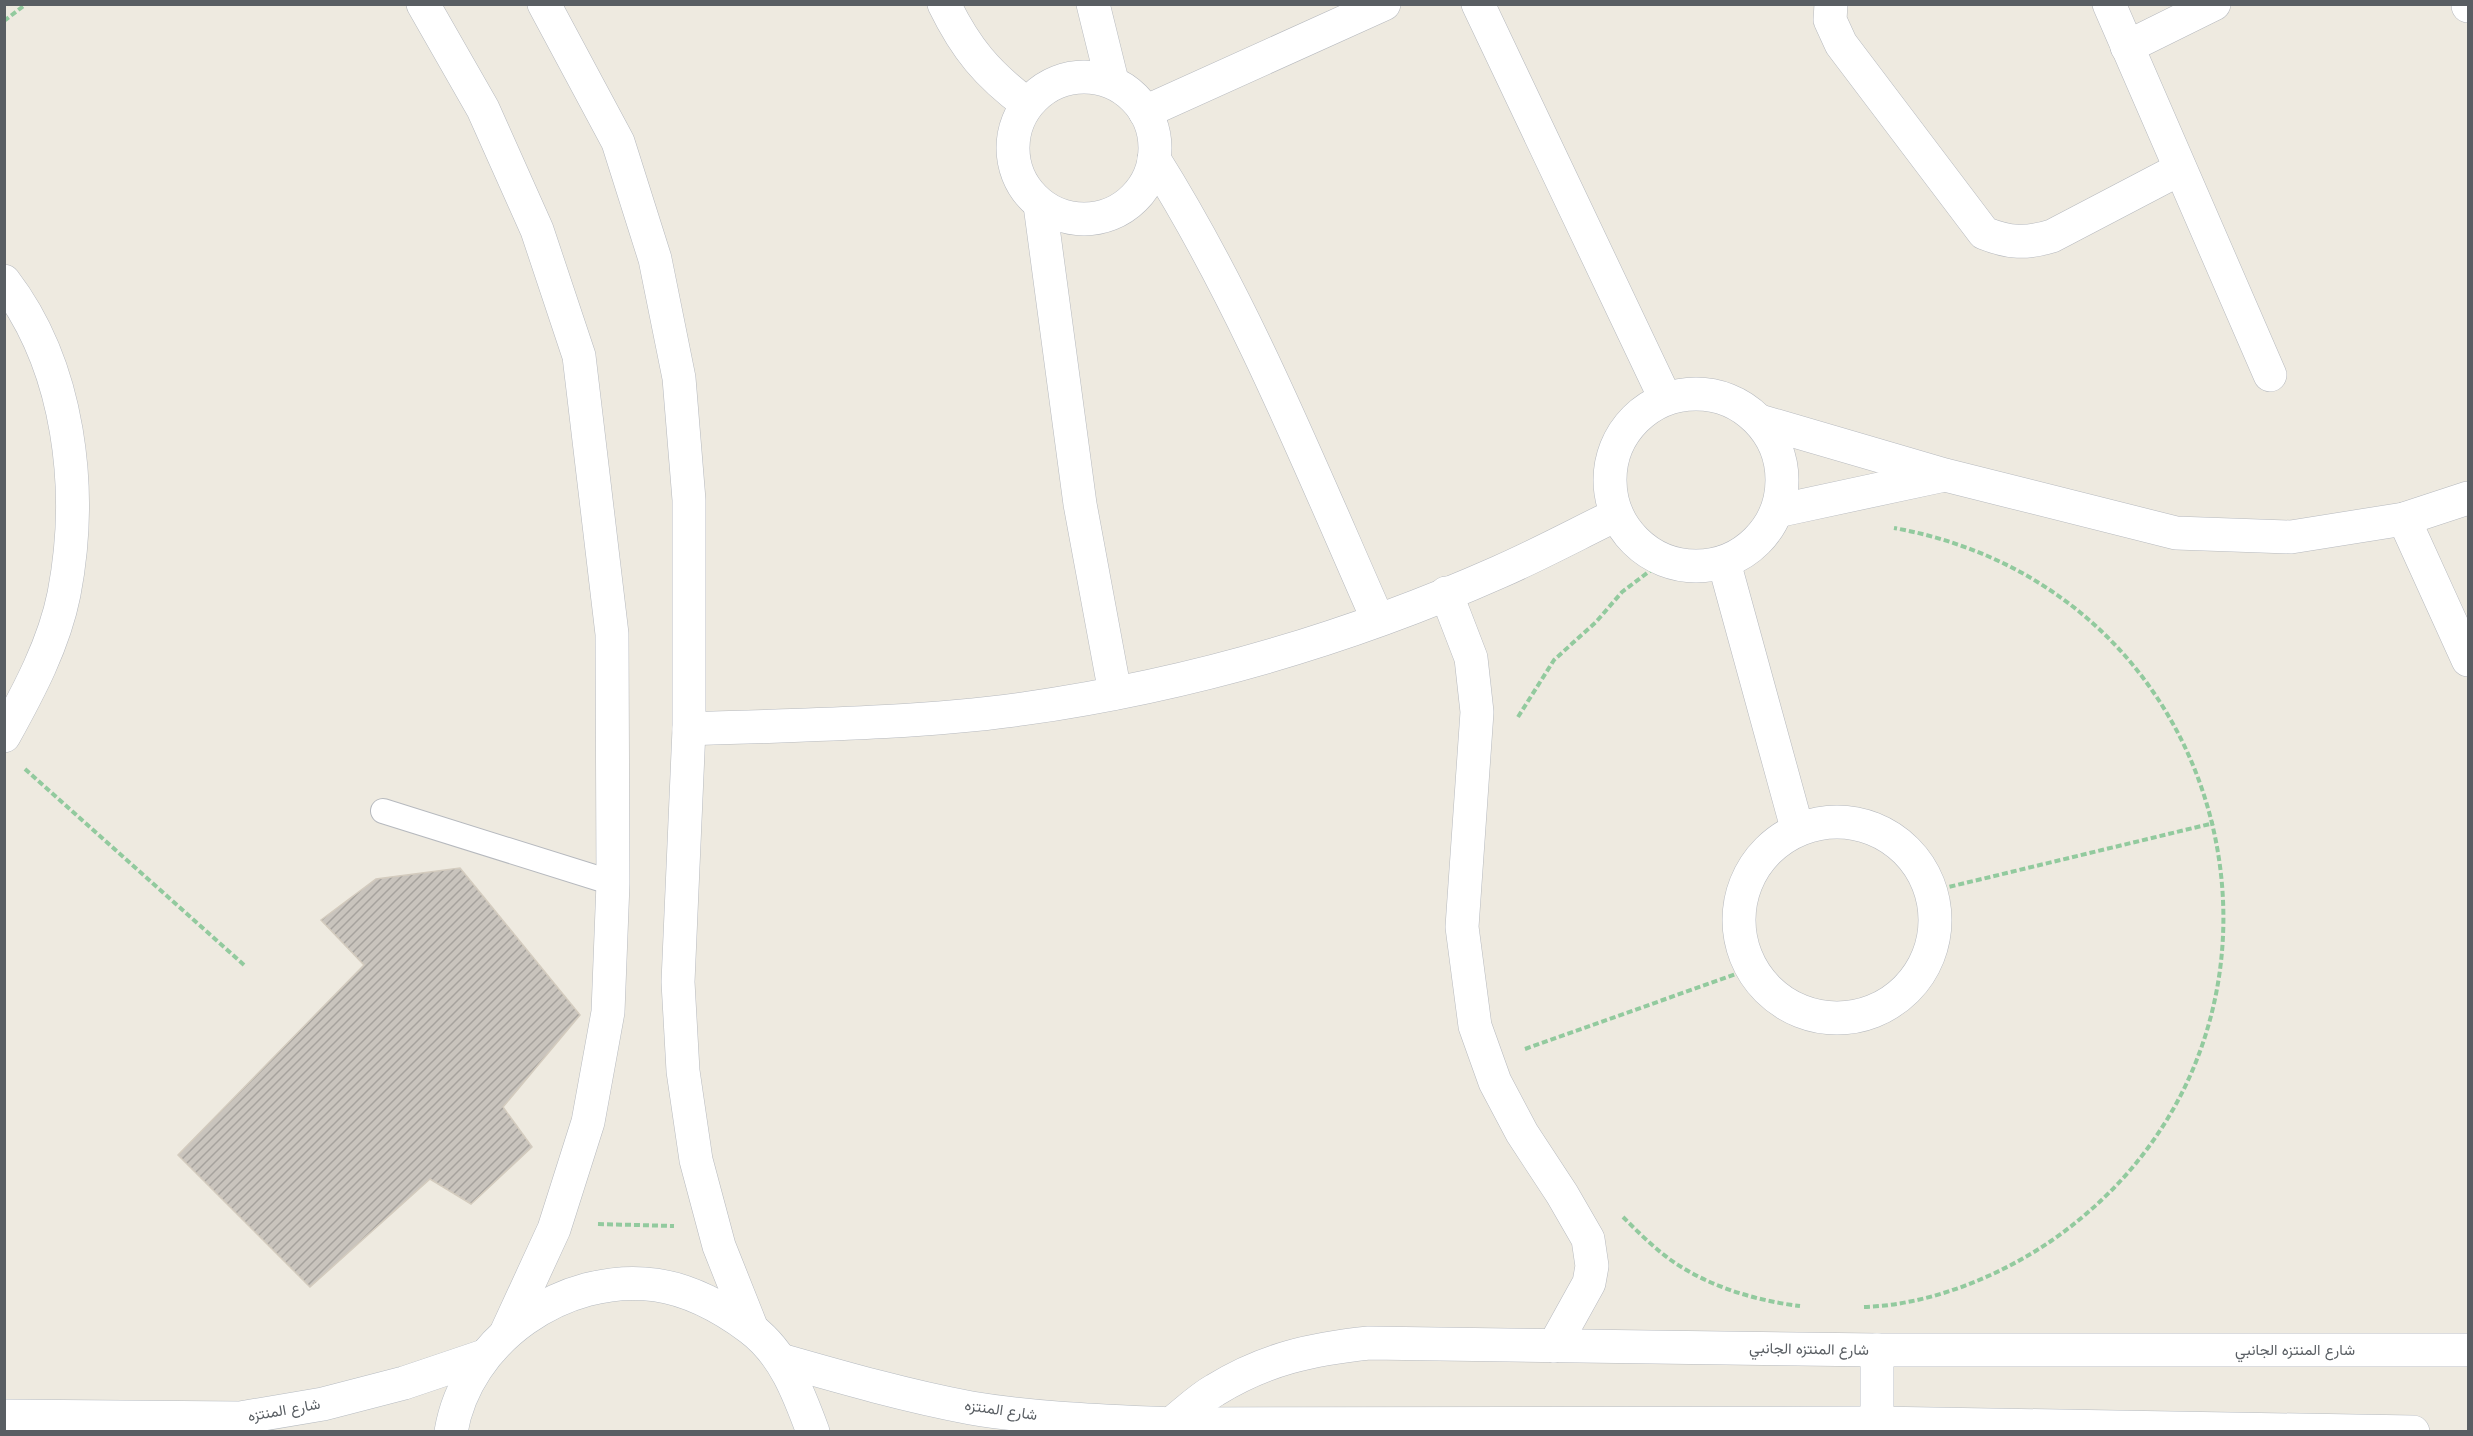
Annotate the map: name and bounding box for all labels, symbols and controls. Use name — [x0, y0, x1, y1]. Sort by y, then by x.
street label: شارع المنتزه الجانبي — [1749, 1338, 1869, 1363]
street label: شارع المنتزه الجانبي — [2235, 1340, 2355, 1363]
street label: شارع المنتزه — [246, 1394, 322, 1427]
street label: شارع المنتزه — [963, 1395, 1039, 1426]

